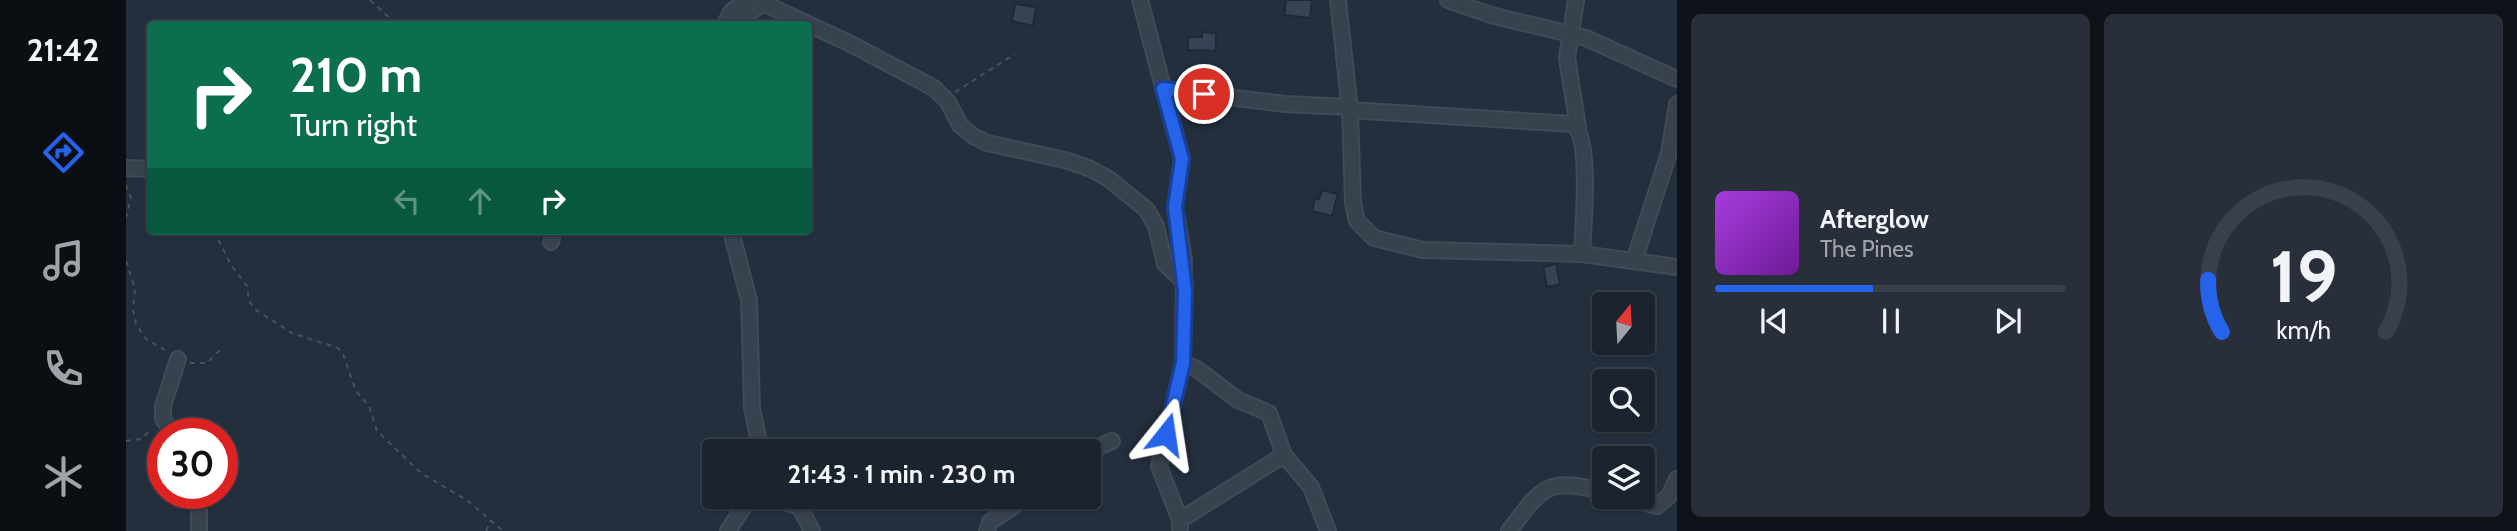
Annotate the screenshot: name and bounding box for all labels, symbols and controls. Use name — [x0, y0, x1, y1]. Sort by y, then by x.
text: 21:42 — [27, 30, 99, 69]
text: 210 m — [290, 45, 422, 104]
icon: right — [175, 49, 266, 140]
pin — [1174, 64, 1234, 124]
icon: arrive — [1185, 75, 1223, 113]
text: Turn right — [290, 105, 417, 144]
icon: directions — [39, 128, 88, 177]
icon: left — [388, 182, 426, 220]
icon: ahead — [461, 182, 499, 220]
icon: right — [534, 182, 572, 220]
text: Afterglow — [1820, 203, 1929, 235]
text: 19 — [2270, 232, 2337, 320]
text: The Pines — [1820, 235, 1914, 263]
icon: music — [39, 236, 88, 285]
north arrow — [1592, 292, 1656, 355]
map controls — [1592, 292, 1655, 509]
icon: previous — [1755, 302, 1793, 340]
icon: pause — [1872, 302, 1910, 340]
icon: next — [1989, 302, 2027, 340]
text: km/h — [2276, 314, 2331, 344]
icon: phone — [39, 344, 88, 393]
button: search — [1592, 369, 1655, 432]
position arrow — [1129, 397, 1203, 471]
speed limit sign: 30 — [147, 418, 238, 509]
button: layers — [1592, 446, 1655, 509]
icon: climate — [39, 452, 88, 501]
text: 21:43 · 1 min · 230 m — [788, 458, 1015, 490]

